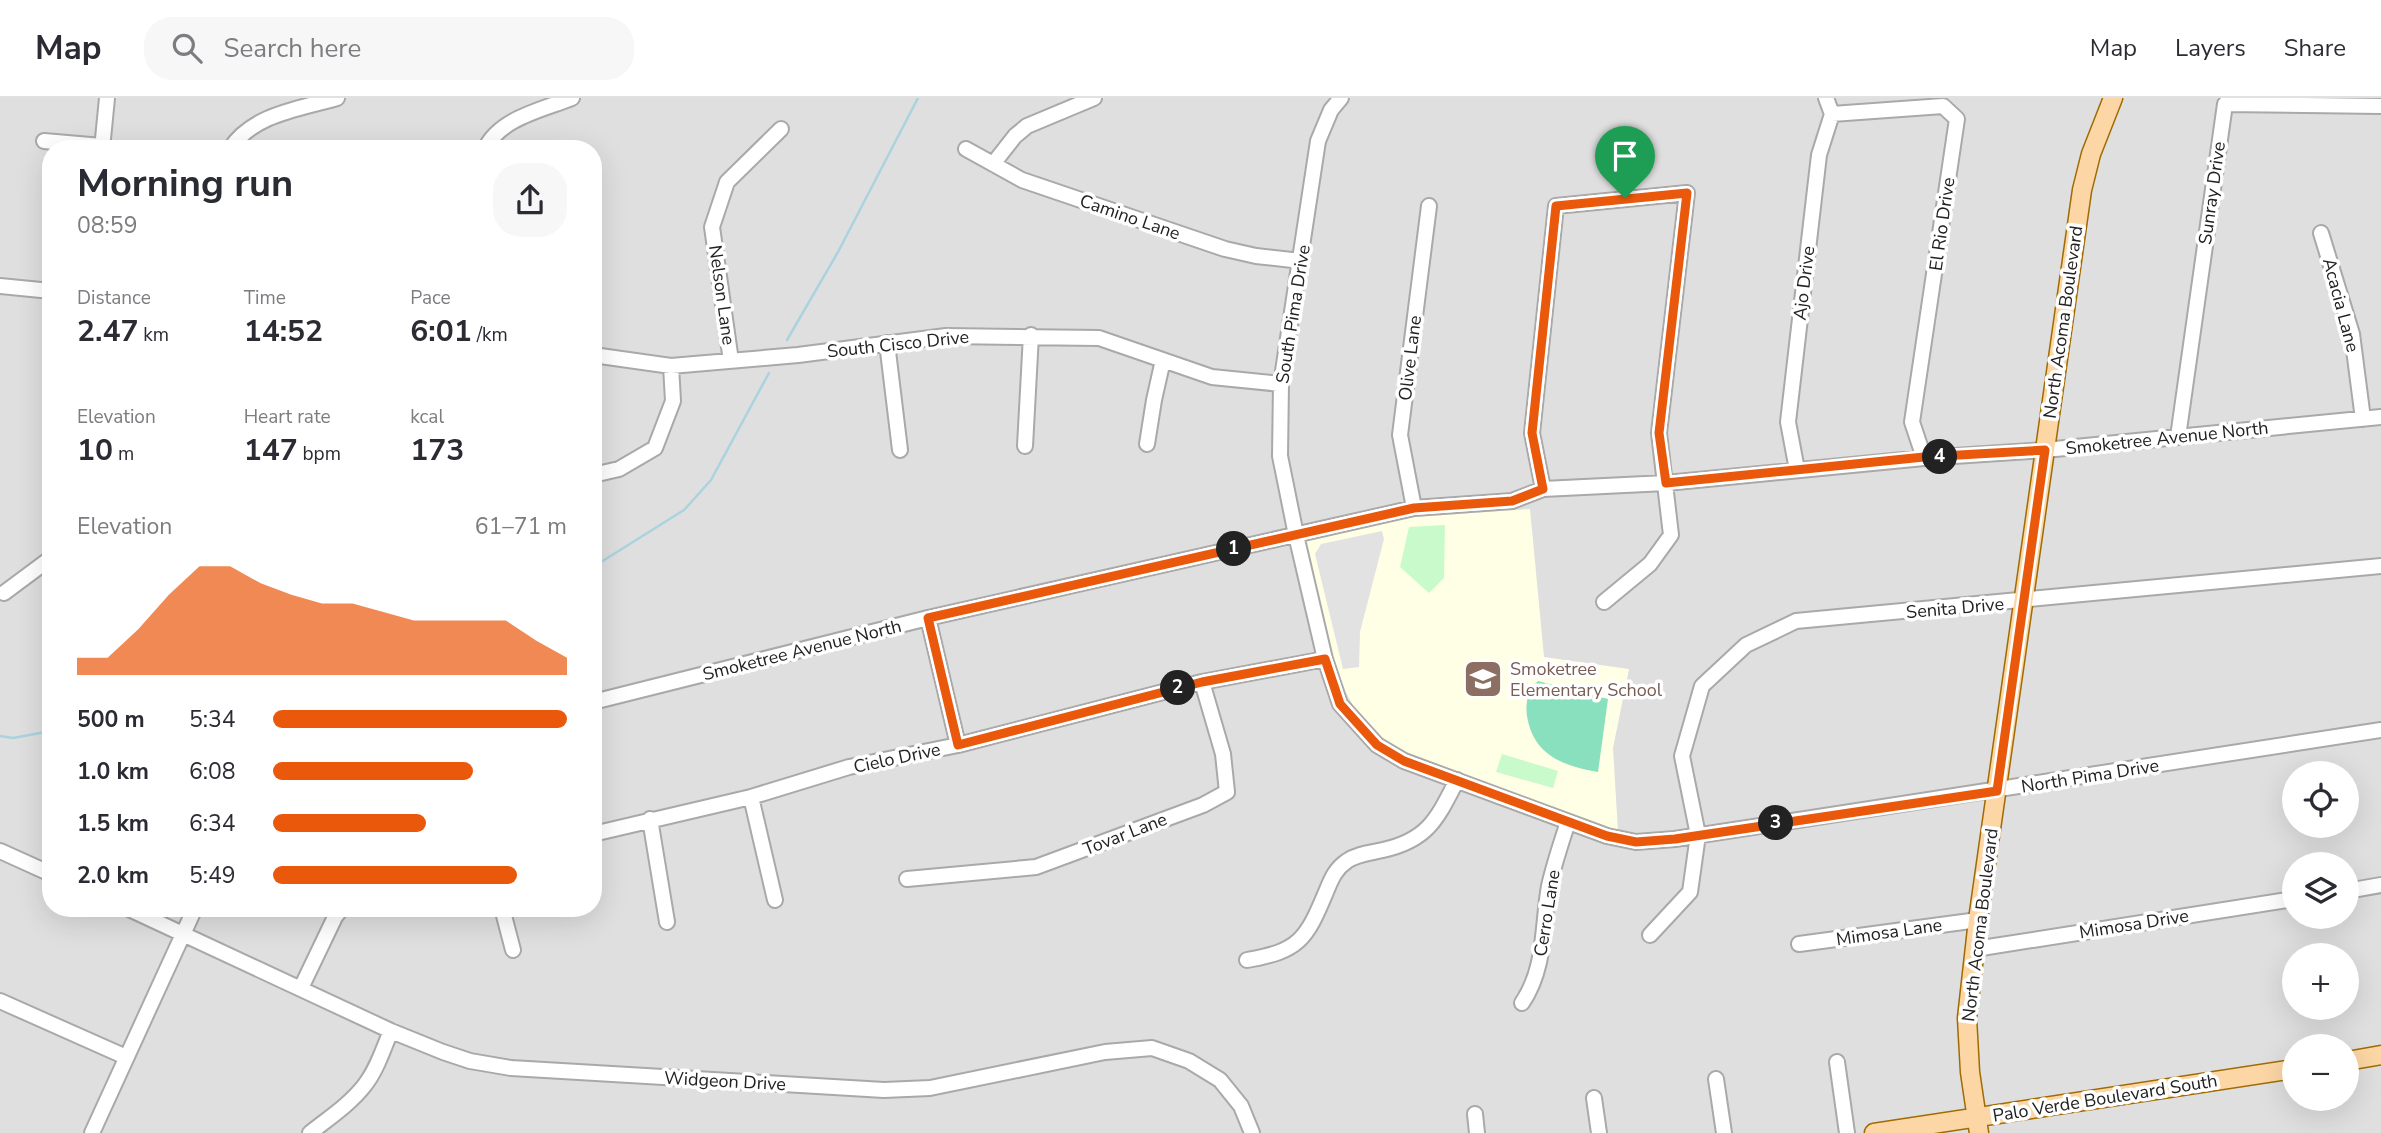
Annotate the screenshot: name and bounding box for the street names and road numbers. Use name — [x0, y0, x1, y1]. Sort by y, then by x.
street label: Sunray Drive — [2193, 140, 2231, 246]
street label: El Rio Drive — [1924, 176, 1960, 272]
street label: Camino Lane — [1076, 189, 1184, 245]
street label: North Acoma Boulevard — [2038, 224, 2088, 420]
street label: Nelson Lane — [703, 243, 741, 347]
street label: South Pima Drive — [1270, 243, 1316, 385]
street label: Ajo Drive — [1788, 244, 1820, 322]
street label: Acacia Lane — [2317, 255, 2365, 355]
street label: Olive Lane — [1393, 314, 1427, 402]
street label: South Cisco Drive — [826, 325, 970, 363]
street label: Smoketree Avenue North — [2064, 415, 2270, 461]
street label: Senita Drive — [1905, 592, 2005, 624]
street label: Smoketree Avenue North — [700, 614, 904, 686]
street label: Cielo Drive — [851, 737, 943, 779]
street label: North Pima Drive — [2019, 753, 2161, 799]
street label: Tovar Lane — [1080, 807, 1170, 861]
street label: North Acoma Boulevard — [1956, 827, 2004, 1023]
street label: Cerro Lane — [1528, 868, 1566, 958]
street label: Mimosa Drive — [2078, 904, 2190, 944]
street label: Mimosa Lane — [1834, 913, 1944, 951]
street label: Widgeon Drive — [663, 1066, 787, 1096]
street label: Palo Verde Boulevard South — [1991, 1068, 2219, 1128]

